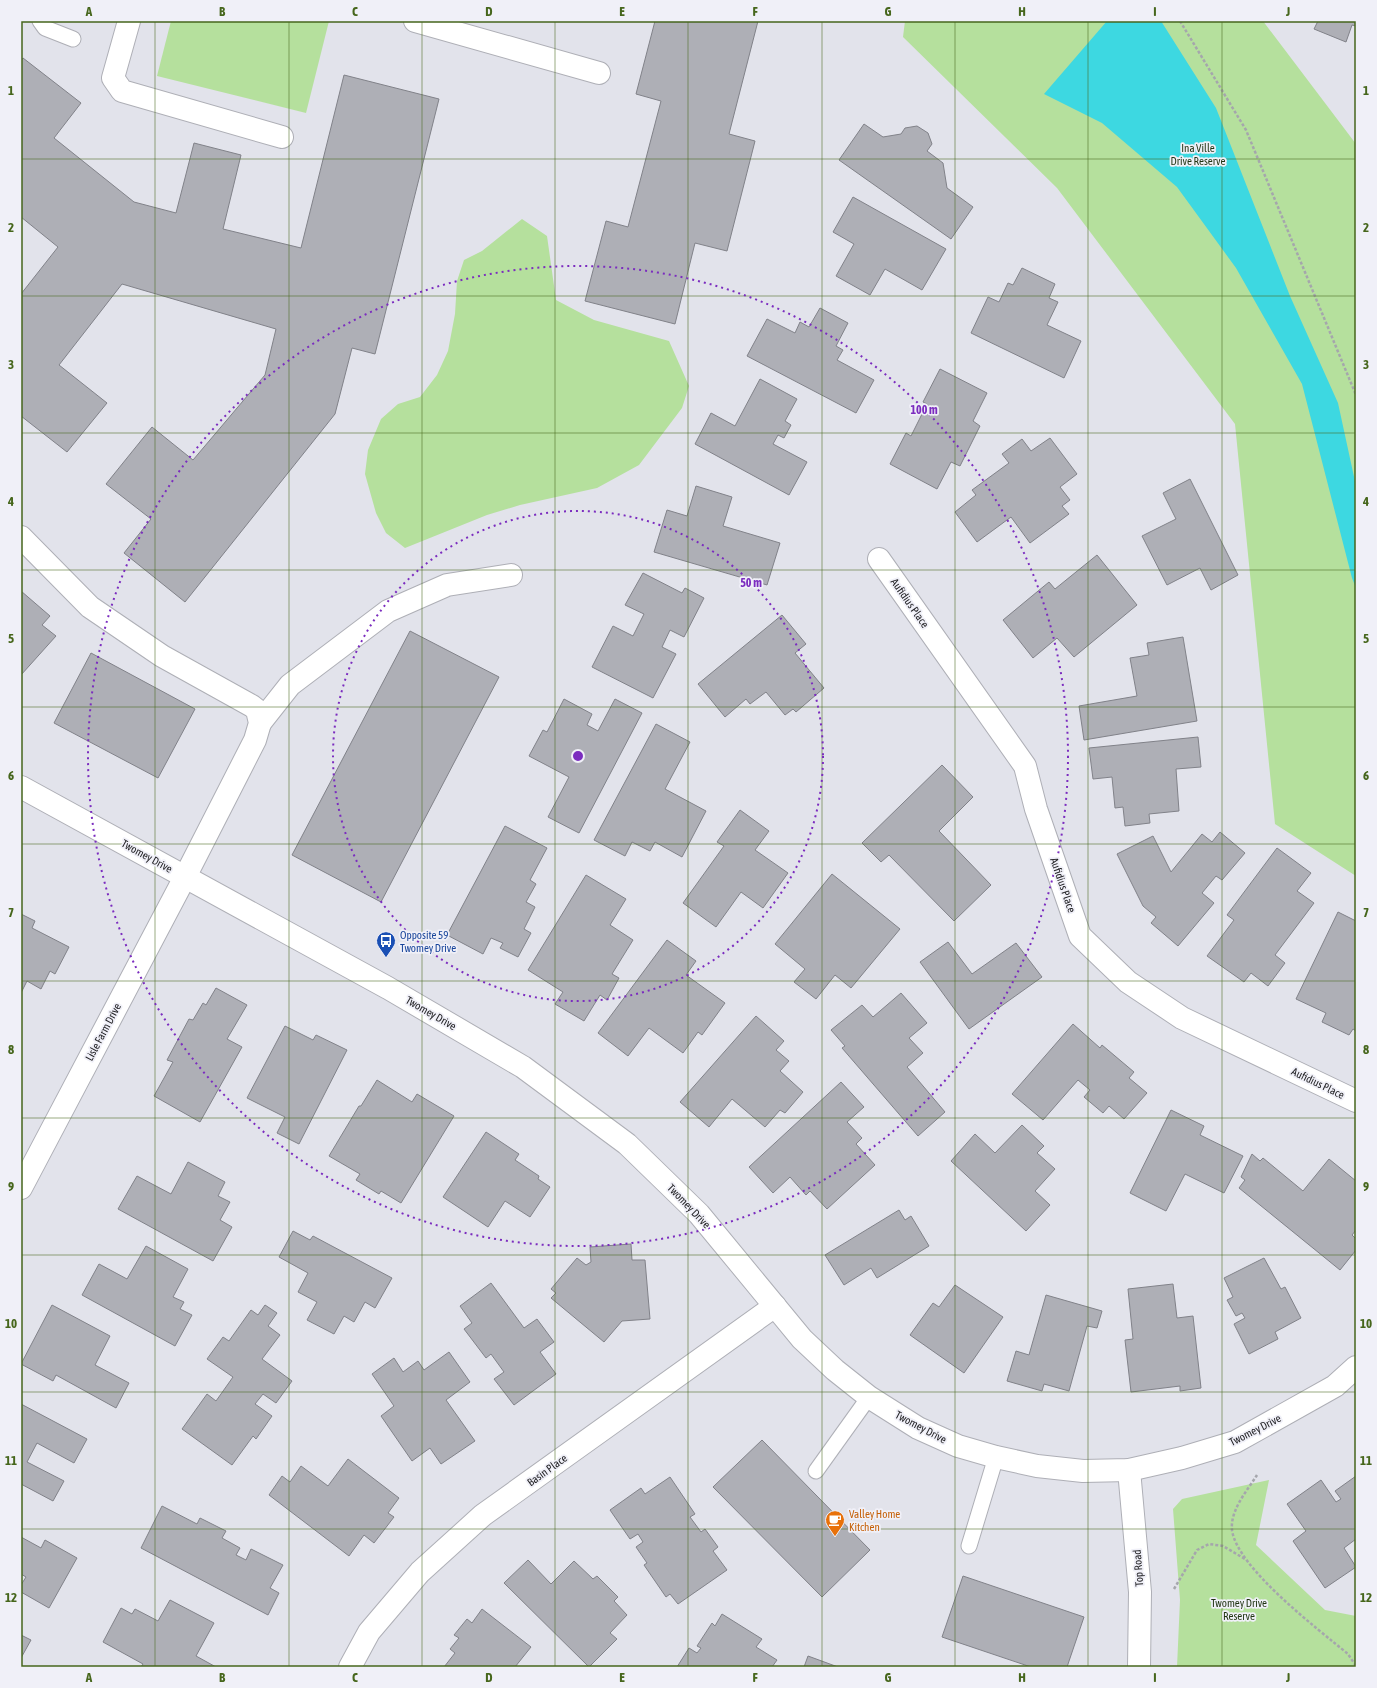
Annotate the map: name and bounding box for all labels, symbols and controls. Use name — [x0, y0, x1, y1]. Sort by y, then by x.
text: A — [85, 4, 93, 19]
text: B — [219, 4, 226, 19]
text: C — [352, 4, 358, 19]
text: D — [485, 4, 493, 19]
text: E — [619, 4, 625, 19]
text: F — [752, 4, 758, 19]
text: G — [885, 4, 892, 19]
text: H — [1018, 4, 1026, 19]
text: I — [1153, 4, 1157, 19]
text: J — [1285, 4, 1290, 19]
text: 1 — [8, 83, 14, 98]
text: 1 — [1363, 83, 1369, 98]
park label: Ina Ville Drive Reserve — [1171, 142, 1225, 167]
text: 2 — [8, 220, 14, 235]
text: 2 — [1363, 220, 1369, 235]
text: 3 — [8, 357, 14, 372]
text: 3 — [1363, 357, 1369, 372]
text: 100 m — [910, 403, 938, 417]
text: 4 — [7, 494, 14, 509]
text: 4 — [1362, 494, 1369, 509]
text: 50 m — [740, 576, 762, 590]
street label: Aufidius Place — [889, 576, 931, 630]
text: 5 — [8, 631, 14, 646]
text: 5 — [1363, 631, 1369, 646]
centre of rings — [571, 749, 585, 763]
text: 6 — [8, 768, 14, 783]
text: 6 — [1363, 768, 1369, 783]
street label: Twomey Drive — [120, 837, 174, 875]
street label: Aufidius Place — [1048, 856, 1078, 914]
text: 7 — [8, 905, 14, 920]
text: 7 — [1363, 905, 1369, 920]
place label: Opposite 59 Twomey Drive — [400, 929, 456, 954]
bus stop icon: Opposite 59 Twomey Drive — [375, 930, 397, 958]
street label: Twomey Drive — [404, 994, 458, 1032]
street label: Lisle Farm Drive — [83, 1001, 123, 1063]
text: 8 — [8, 1042, 14, 1057]
text: 8 — [1363, 1042, 1369, 1057]
street label: Aufidius Place — [1290, 1065, 1346, 1101]
text: 9 — [8, 1179, 14, 1194]
text: 9 — [1363, 1179, 1369, 1194]
street label: Twomey Drive — [665, 1182, 713, 1230]
text: 10 — [5, 1316, 17, 1331]
text: 10 — [1360, 1316, 1372, 1331]
street label: Twomey Drive — [893, 1409, 949, 1445]
street label: Twomey Drive — [1227, 1412, 1283, 1448]
street label: Basin Place — [525, 1452, 569, 1488]
text: 11 — [5, 1453, 17, 1468]
text: 11 — [1360, 1453, 1372, 1468]
place label: Valley Home Kitchen — [849, 1508, 900, 1533]
cafe icon: Valley Home Kitchen — [824, 1509, 846, 1537]
street label: Top Road — [1131, 1549, 1145, 1587]
text: 12 — [5, 1590, 17, 1605]
text: 12 — [1360, 1590, 1372, 1605]
park label: Twomey Drive Reserve — [1211, 1597, 1267, 1622]
text: A — [85, 1670, 93, 1685]
text: B — [219, 1670, 226, 1685]
text: C — [352, 1670, 358, 1685]
text: D — [485, 1670, 493, 1685]
text: E — [619, 1670, 625, 1685]
text: F — [752, 1670, 758, 1685]
text: G — [885, 1670, 892, 1685]
text: H — [1018, 1670, 1026, 1685]
text: I — [1153, 1670, 1157, 1685]
text: J — [1285, 1670, 1290, 1685]

